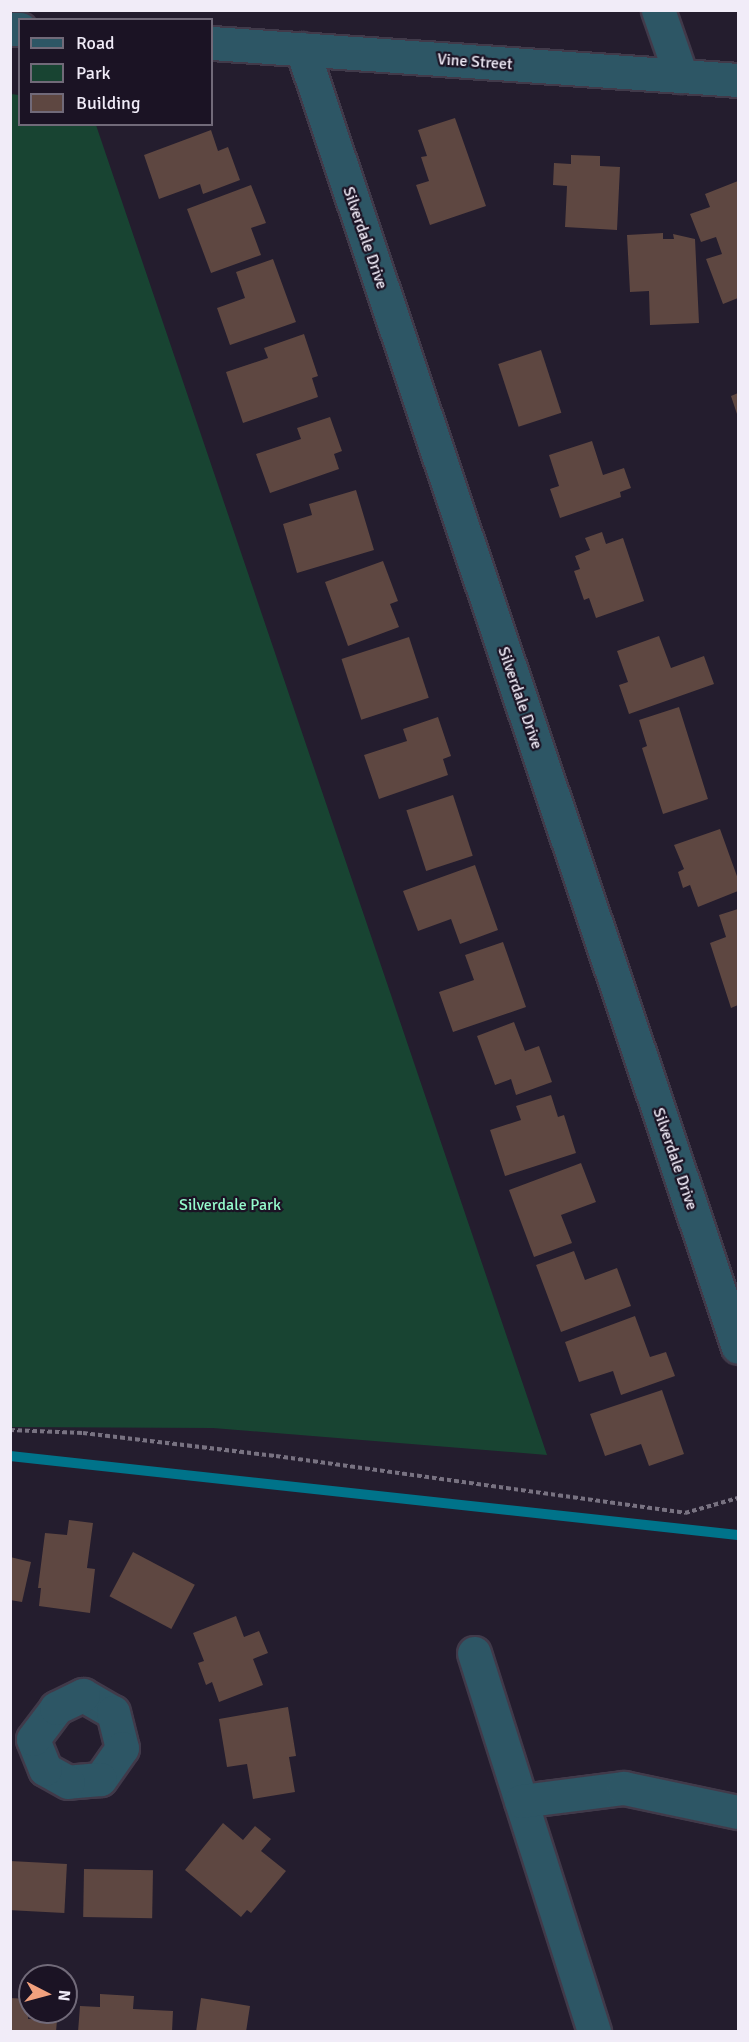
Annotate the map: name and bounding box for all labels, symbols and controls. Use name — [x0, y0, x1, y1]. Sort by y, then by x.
legend — [18, 18, 213, 126]
text: Road — [76, 32, 115, 54]
street label: Vine Street — [437, 50, 513, 74]
text: Park — [76, 62, 111, 84]
text: Building — [76, 92, 140, 114]
street label: Silverdale Drive — [339, 184, 391, 292]
street label: Silverdale Drive — [494, 644, 546, 752]
street label: Silverdale Drive — [649, 1105, 701, 1213]
park label: Silverdale Park — [179, 1195, 281, 1215]
north arrow — [18, 1964, 78, 2024]
text: N — [53, 1989, 74, 2002]

